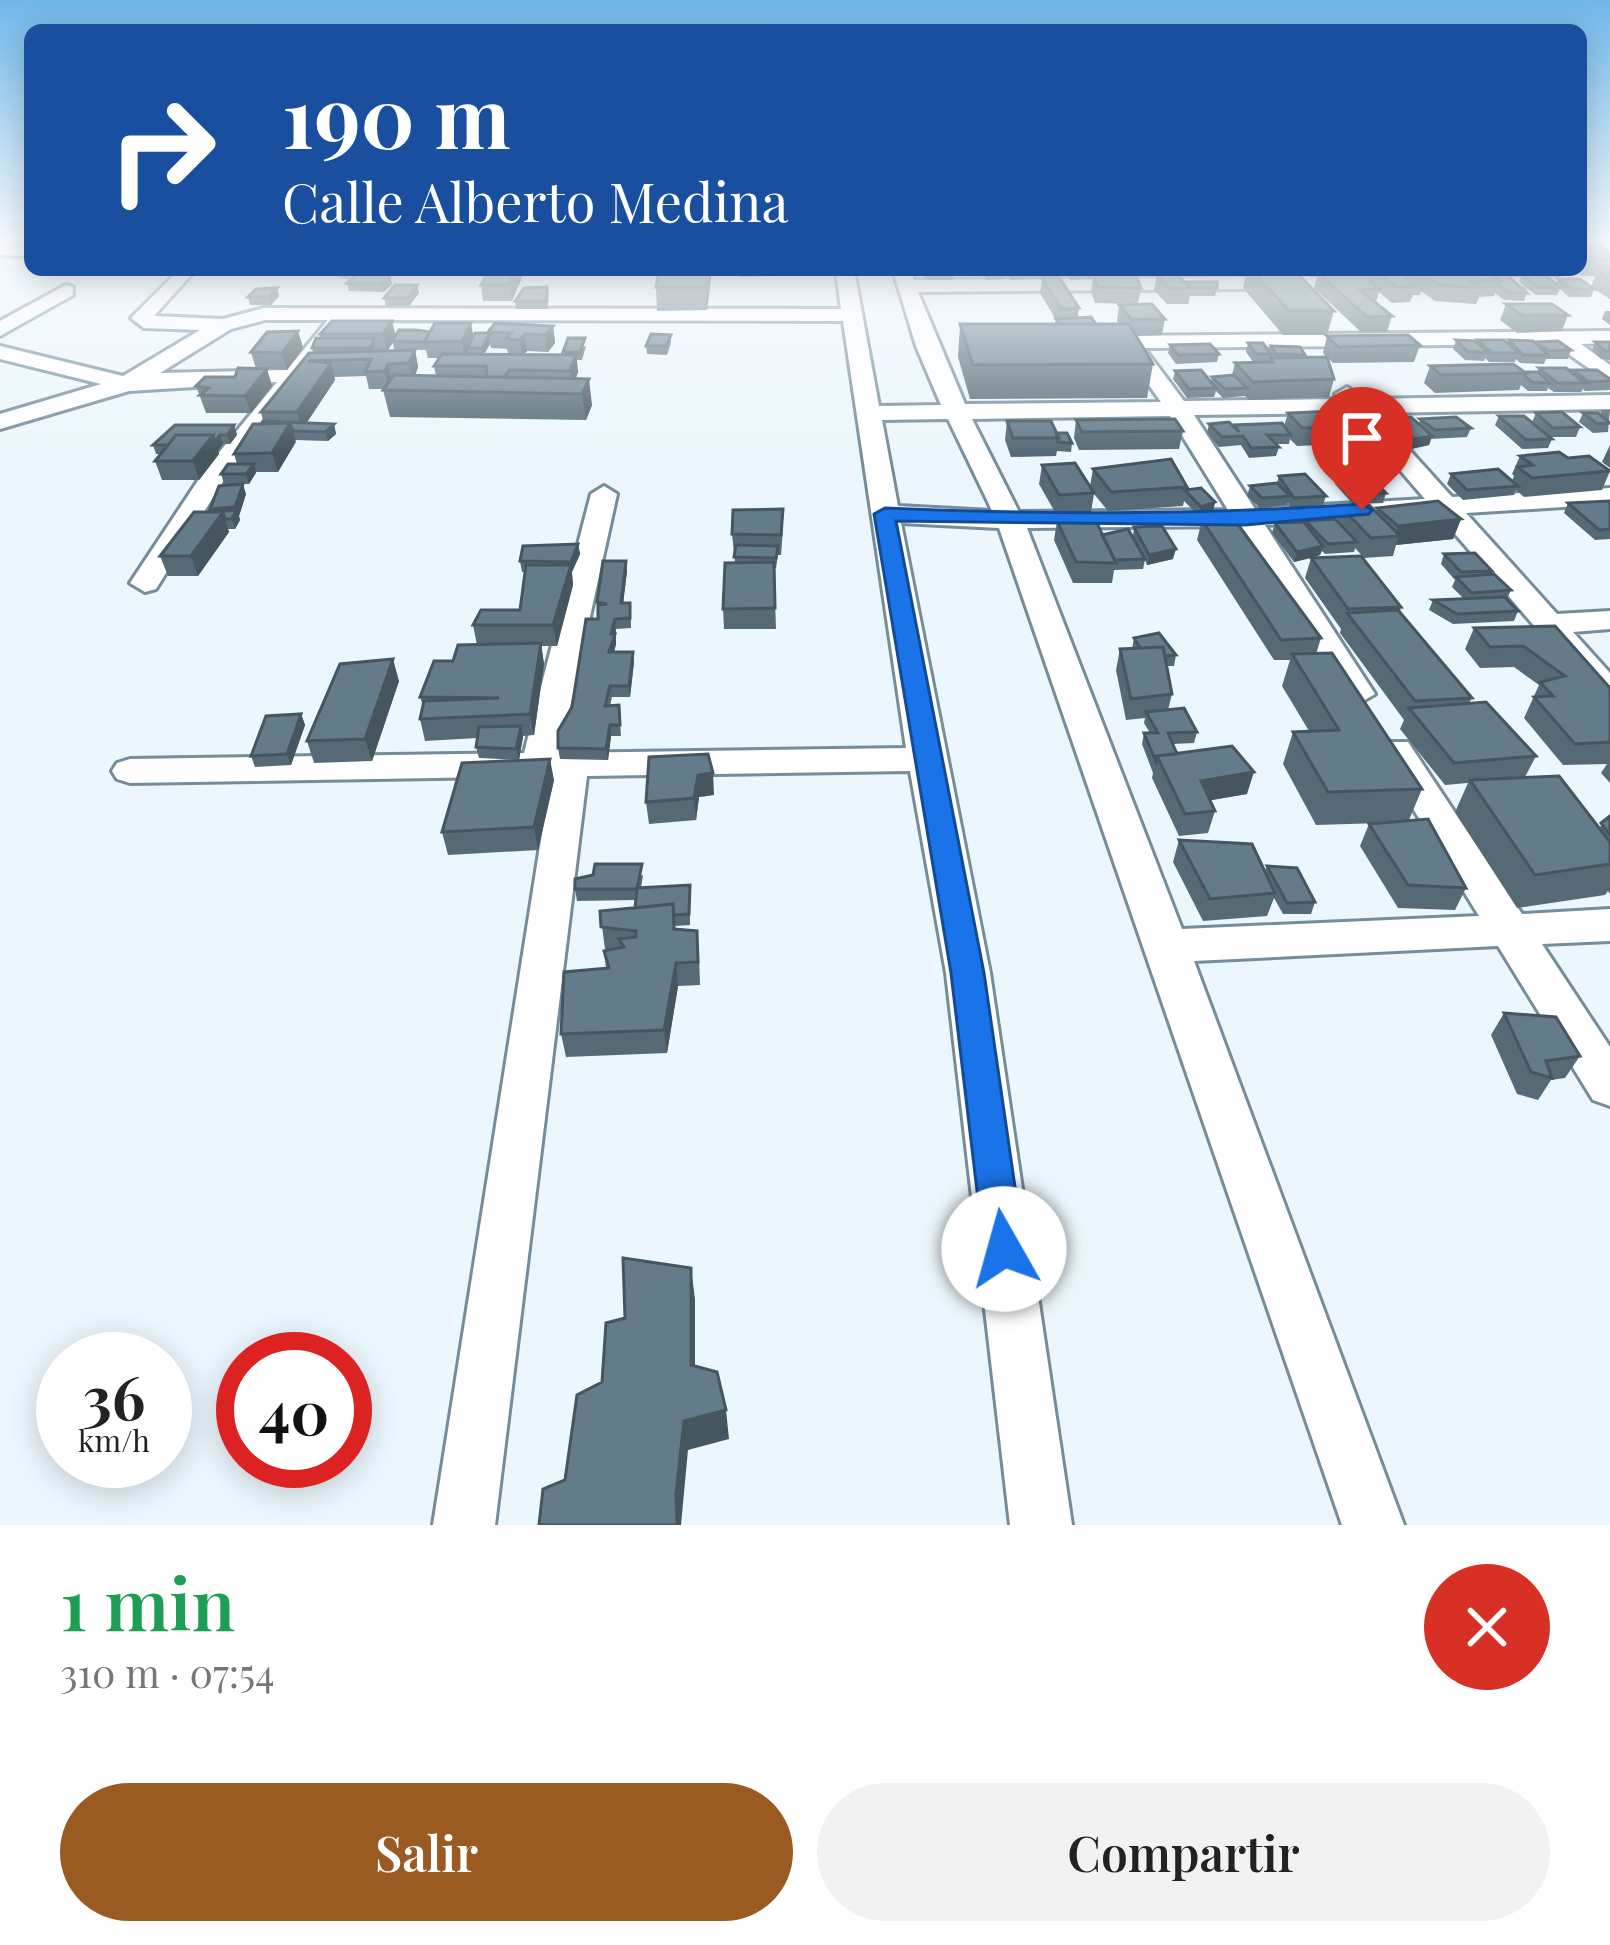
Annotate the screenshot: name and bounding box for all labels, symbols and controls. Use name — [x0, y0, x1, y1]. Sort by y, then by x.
text: 190 m — [282, 58, 510, 170]
icon: right — [84, 72, 240, 228]
text: Calle Alberto Medina — [282, 165, 788, 237]
pin — [1311, 387, 1413, 510]
icon: arrive — [1329, 405, 1395, 471]
position arrow — [941, 1186, 1067, 1312]
speed limit sign: 40 — [216, 1332, 372, 1488]
text: 36 — [83, 1355, 145, 1435]
text: km/h — [78, 1420, 150, 1460]
text: 1 min — [60, 1553, 235, 1649]
button: close — [1424, 1564, 1550, 1690]
text: 310 m · 07:54 — [60, 1646, 275, 1698]
button: Salir — [60, 1783, 793, 1921]
button: Compartir — [817, 1783, 1550, 1921]

